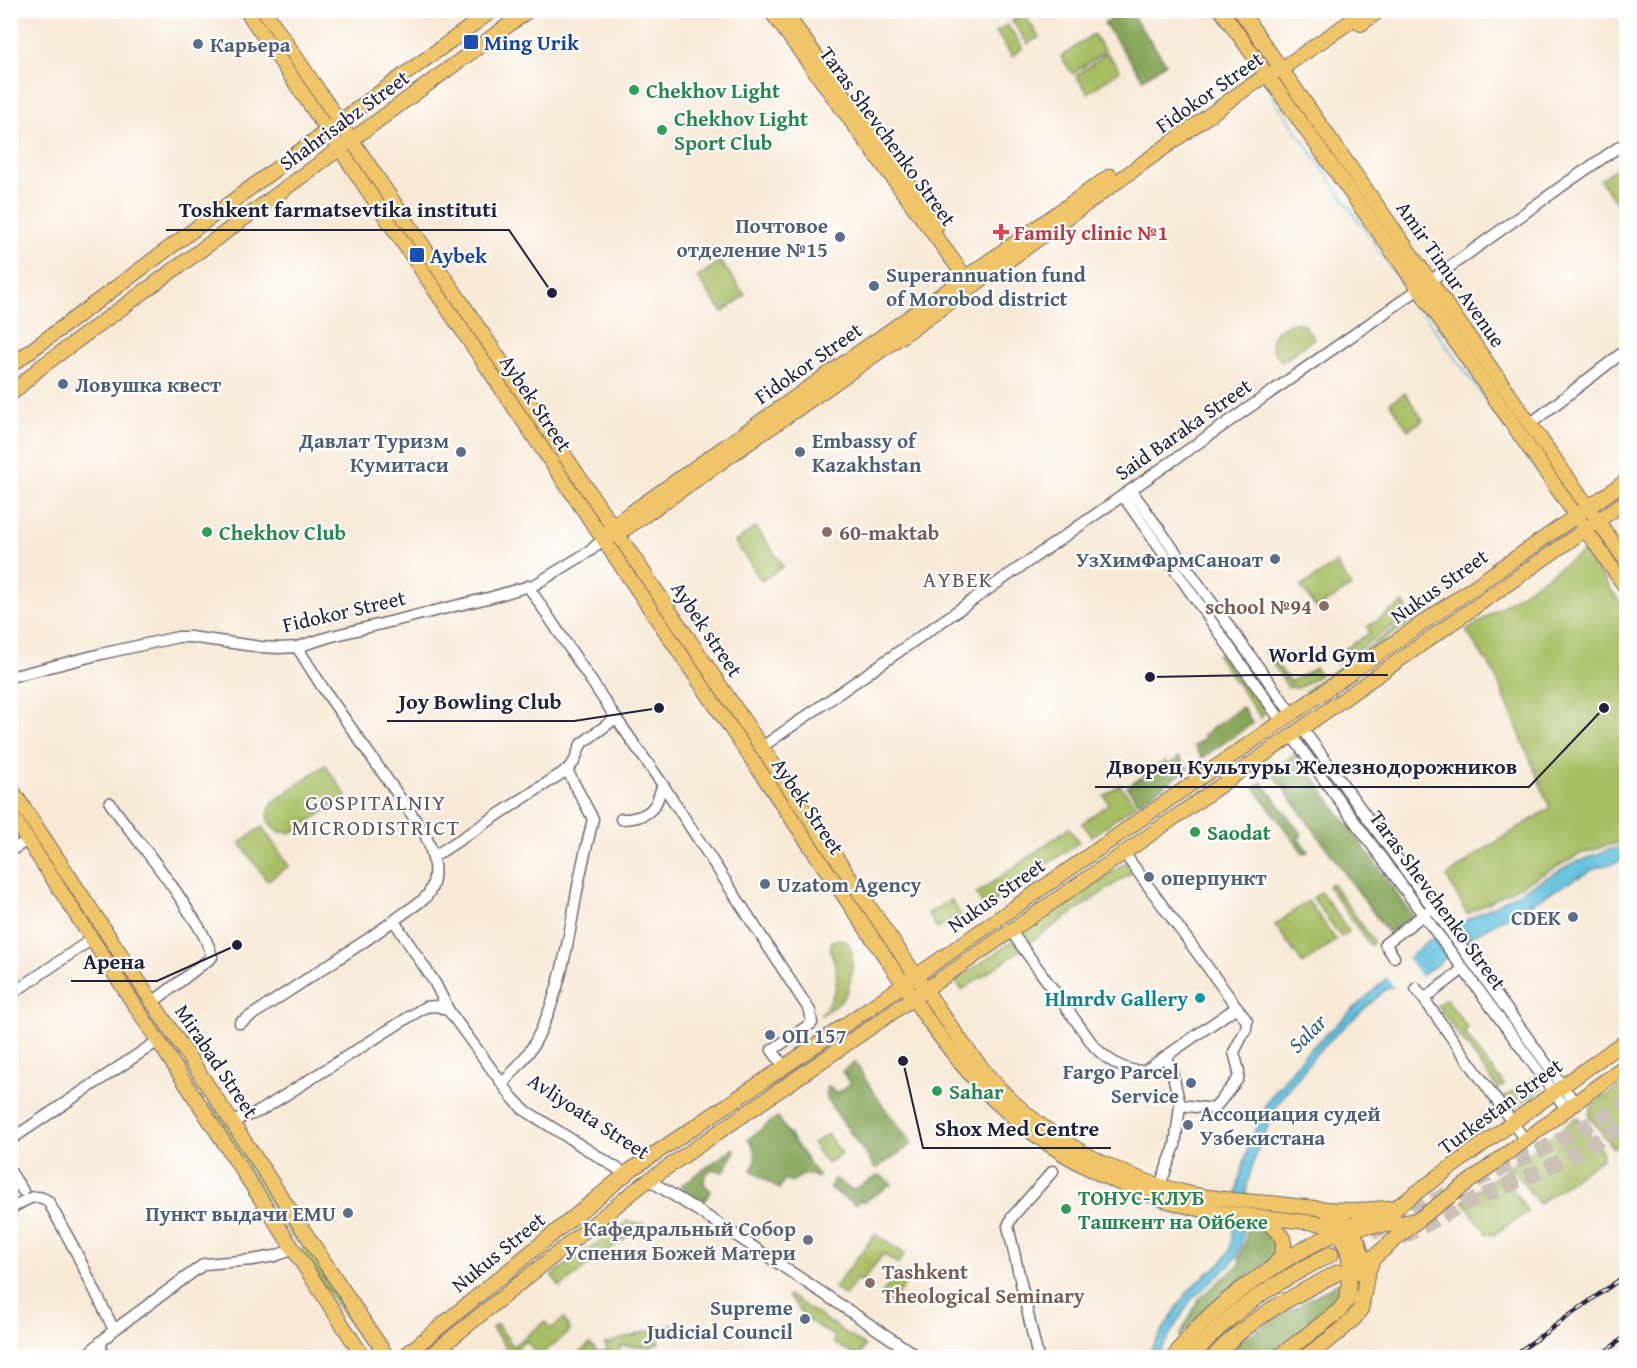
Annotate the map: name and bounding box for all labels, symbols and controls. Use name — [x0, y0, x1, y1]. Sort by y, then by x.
place label: Ming Urik — [484, 27, 580, 58]
place label: Карьера — [210, 29, 291, 60]
marker: Ming Urik — [462, 33, 480, 51]
marker: Карьера — [191, 37, 205, 51]
street label: Taras Shevchenko Street — [812, 40, 964, 233]
street label: Fidokor Street — [1149, 43, 1270, 141]
street label: Shahrisabz Street — [272, 62, 416, 178]
place label: Chekhov Light — [646, 75, 780, 106]
marker: Chekhov Light — [627, 83, 641, 97]
place label: Chekhov Light Sport Club — [674, 103, 808, 158]
marker: Chekhov Light Sport Club — [655, 123, 669, 137]
callout: Toshkent farmatsevtika instituti — [166, 190, 509, 230]
text: Toshkent farmatsevtika instituti — [179, 193, 498, 225]
street label: Amir Timur Avenue — [1389, 194, 1513, 354]
place label: Почтовое отделение №15 — [676, 210, 828, 265]
place label: Family clinic №1 — [1014, 217, 1168, 248]
marker: Family clinic №1 — [992, 223, 1010, 241]
marker: Почтовое отделение №15 — [833, 230, 847, 244]
place label: Aybek — [430, 240, 488, 271]
marker: Aybek — [408, 246, 426, 264]
place label: Superannuation fund of Morobod district — [886, 259, 1086, 314]
marker: Superannuation fund of Morobod district — [867, 279, 881, 293]
street label: Fidokor Street — [748, 314, 869, 412]
street label: Aybek Street — [492, 348, 580, 458]
place label: Ловушка квест — [75, 369, 222, 400]
street label: Said Baraka Street — [1108, 370, 1258, 488]
marker: Ловушка квест — [56, 377, 70, 391]
place label: Давлат Туризм Кумитаси — [298, 425, 449, 480]
place label: Embassy of Kazakhstan — [812, 425, 922, 480]
marker: Давлат Туризм Кумитаси — [454, 445, 468, 459]
marker: Embassy of Kazakhstan — [793, 445, 807, 459]
place label: Chekhov Club — [219, 517, 346, 548]
place label: 60-maktab — [839, 517, 939, 548]
marker: Chekhov Club — [200, 525, 214, 539]
marker: 60-maktab — [820, 525, 834, 539]
street label: Nukus Street — [1384, 541, 1495, 631]
place label: УзХимФармСаноат — [1076, 544, 1264, 575]
marker: УзХимФармСаноат — [1268, 552, 1282, 566]
district label: АYBEK — [923, 563, 993, 595]
street label: Aybek street — [664, 575, 751, 683]
street label: Fidokor Street — [279, 582, 409, 640]
place label: school №94 — [1205, 591, 1312, 622]
marker: school №94 — [1317, 599, 1331, 613]
callout: World Gym — [1256, 635, 1388, 675]
text: World Gym — [1268, 638, 1376, 670]
callout: Joy Bowling Club — [387, 681, 574, 721]
text: Joy Bowling Club — [394, 685, 562, 717]
callout: Дворец Культуры Железнодорожников — [1095, 747, 1529, 787]
text: Дворец Культуры Железнодорожников — [1106, 750, 1517, 782]
street label: Aybek Street — [764, 751, 852, 861]
district label: GOSPITALNIY MICRODISTRICT — [291, 786, 461, 843]
street label: Taras Shevchenko Street — [1362, 804, 1514, 997]
place label: Saodat — [1207, 817, 1271, 848]
marker: Saodat — [1188, 825, 1202, 839]
street label: Nukus Street — [941, 850, 1052, 940]
place label: оперпункт — [1161, 862, 1267, 893]
place label: Uzatom Agency — [777, 869, 922, 900]
marker: оперпункт — [1142, 870, 1156, 884]
marker: Uzatom Agency — [758, 877, 772, 891]
place label: CDEK — [1511, 902, 1562, 933]
marker: CDEK — [1566, 910, 1580, 924]
callout: Арена — [71, 941, 157, 981]
text: Арена — [83, 945, 146, 977]
place label: Hlmrdv Gallery — [1045, 983, 1188, 1014]
marker: Hlmrdv Gallery — [1193, 991, 1207, 1005]
street label: Mirabad Street — [167, 998, 267, 1125]
water label: Salar — [1280, 1006, 1334, 1060]
place label: ОП 157 — [782, 1020, 847, 1051]
marker: ОП 157 — [763, 1028, 777, 1042]
street label: Turkestan Street — [1431, 1050, 1569, 1162]
place label: Fargo Parcel Service — [1063, 1056, 1179, 1111]
street label: Avliyoata Street — [522, 1065, 657, 1167]
place label: Sahar — [949, 1076, 1004, 1107]
marker: Fargo Parcel Service — [1184, 1076, 1198, 1090]
marker: Sahar — [930, 1084, 944, 1098]
place label: Ассоциация судей Узбекистана — [1200, 1098, 1381, 1153]
callout: Shox Med Centre — [923, 1108, 1111, 1148]
text: Shox Med Centre — [935, 1112, 1099, 1144]
marker: Ассоциация судей Узбекистана — [1181, 1118, 1195, 1132]
place label: ТОНУС-КЛУБ Ташкент на Ойбеке — [1078, 1182, 1268, 1237]
place label: Пункт выдачи EMU — [145, 1198, 336, 1229]
marker: ТОНУС-КЛУБ Ташкент на Ойбеке — [1059, 1202, 1073, 1216]
street label: Nukus Street — [444, 1204, 552, 1300]
marker: Пункт выдачи EMU — [341, 1206, 355, 1220]
place label: Кафедральный Собор Успения Божeй Матери — [565, 1213, 796, 1268]
marker: Кафедральный Собор Успения Божeй Матери — [801, 1233, 815, 1247]
place label: Tashkent Theological Seminary — [882, 1256, 1085, 1311]
marker: Tashkent Theological Seminary — [863, 1276, 877, 1290]
place label: Supreme Judicial Council — [644, 1292, 793, 1347]
marker: Supreme Judicial Council — [798, 1312, 812, 1326]

